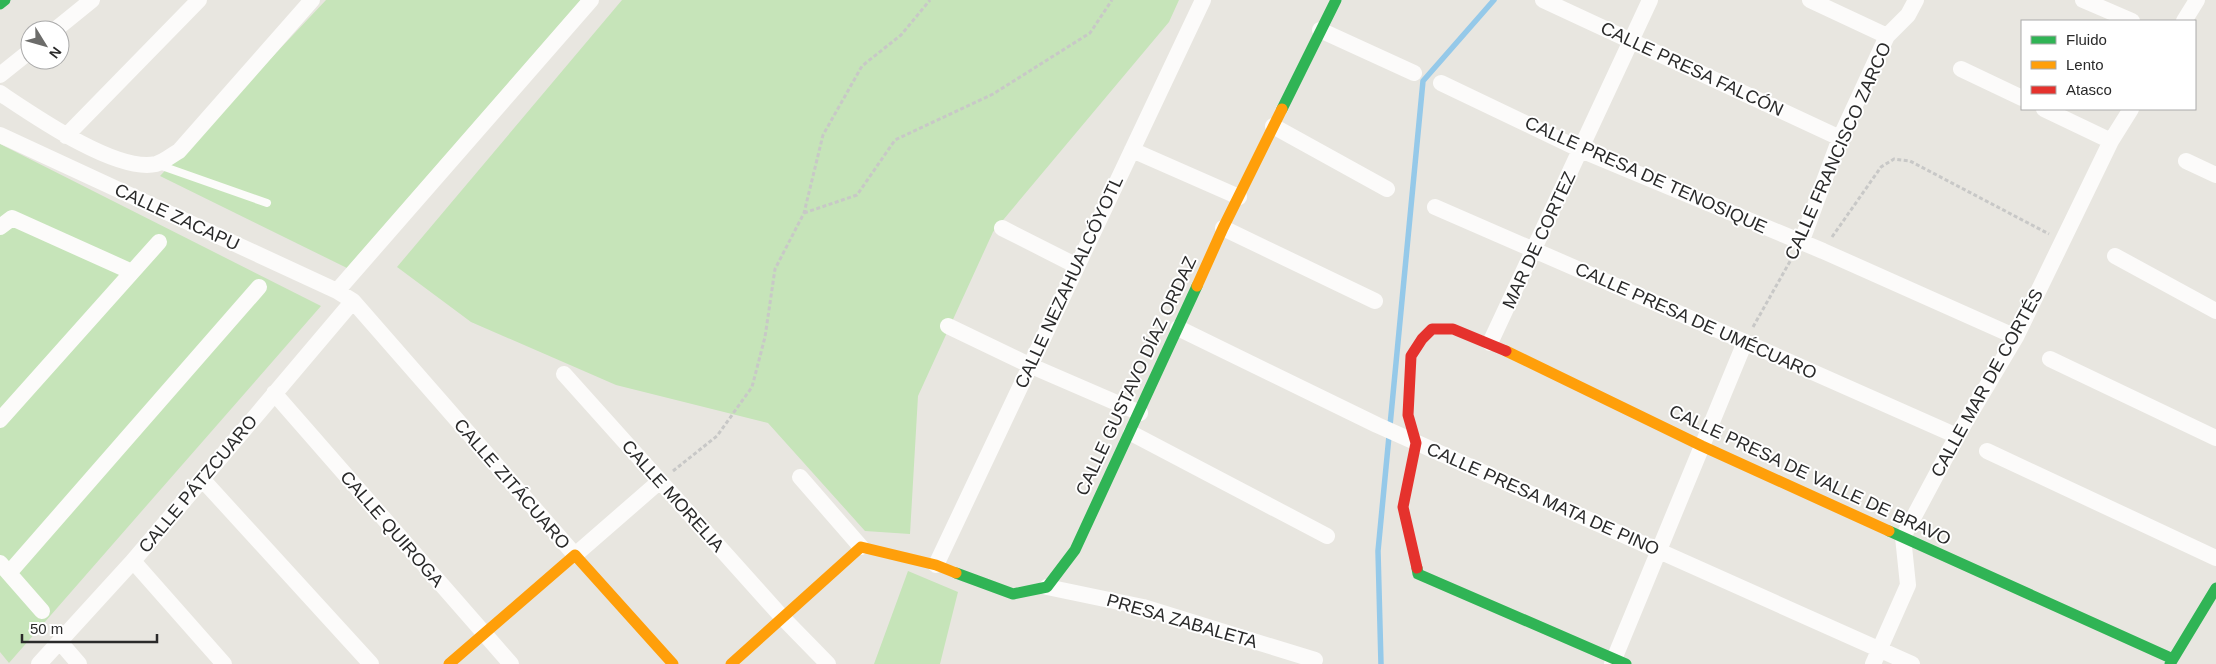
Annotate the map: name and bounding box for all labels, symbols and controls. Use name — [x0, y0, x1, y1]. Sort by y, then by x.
street label: CALLE PRESA FALCÓN — [1598, 17, 1787, 120]
north arrow — [20, 20, 70, 70]
legend — [2021, 20, 2196, 110]
text: Fluido — [2066, 31, 2107, 48]
street label: CALLE FRANCISCO ZARCO — [1781, 39, 1895, 263]
text: N — [46, 44, 65, 62]
text: Lento — [2066, 56, 2104, 73]
text: Atasco — [2066, 81, 2112, 98]
street label: CALLE PRESA DE TENOSIQUE — [1522, 112, 1770, 238]
street label: MAR DE CORTEZ — [1499, 168, 1579, 312]
street label: CALLE NEZAHUALCÓYOTL — [1010, 172, 1127, 391]
street label: CALLE ZACAPU — [112, 179, 242, 255]
street label: CALLE GUSTAVO DÍAZ ORDAZ — [1072, 253, 1200, 499]
street label: CALLE PRESA DE UMÉCUARO — [1572, 259, 1820, 383]
street label: CALLE MAR DE CORTÉS — [1927, 286, 2047, 480]
street label: CALLE PRESA DE VALLE DE BRAVO — [1666, 401, 1954, 549]
street label: CALLE PÁTZCUARO — [135, 411, 261, 557]
street label: CALLE ZITÁCUARO — [450, 415, 574, 553]
street label: CALLE MORELIA — [618, 436, 728, 556]
street label: CALLE PRESA MATA DE PINO — [1424, 439, 1662, 559]
street label: CALLE QUIROGA — [336, 467, 448, 591]
street label: PRESA ZABALETA — [1104, 590, 1260, 652]
scale bar — [22, 612, 158, 644]
text: 50 m — [30, 620, 63, 637]

